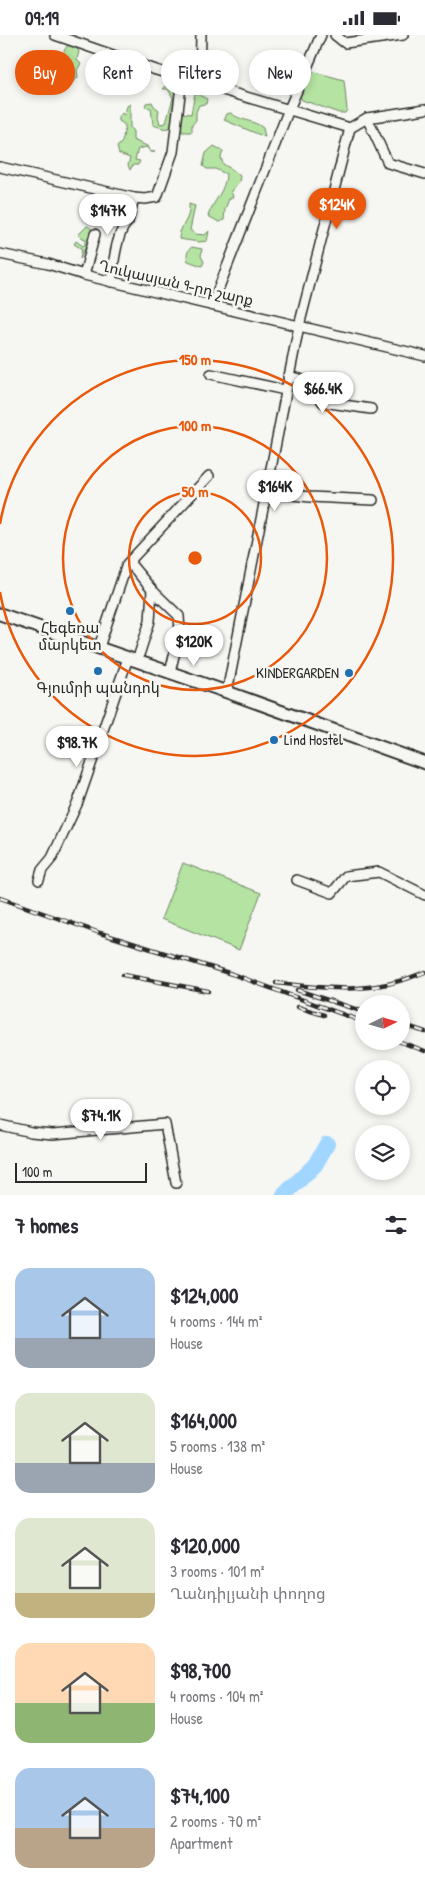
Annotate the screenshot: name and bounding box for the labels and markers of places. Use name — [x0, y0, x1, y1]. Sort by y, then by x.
pin: $124K — [302, 187, 372, 230]
pin: $147K — [73, 193, 143, 236]
pin: $66.4K — [282, 371, 364, 414]
pin: $164K — [240, 469, 310, 512]
centre of rings — [186, 549, 204, 567]
marker: Հեգեռա մարկետ — [64, 605, 76, 617]
place label: Հեգեռա մարկետ — [38, 617, 102, 655]
pin: $120K — [159, 625, 229, 667]
place label: KINDERGARDEN — [256, 662, 339, 683]
marker: Գյումրի պանդոկ — [92, 665, 104, 677]
marker: KINDERGARDEN — [343, 667, 355, 679]
place label: Գյումրի պանդոկ — [36, 677, 160, 698]
pin: $98.7K — [36, 725, 118, 768]
place label: Lind Hostel — [284, 729, 343, 750]
marker: Lind Hostel — [268, 734, 280, 746]
pin: $74.1K — [60, 1099, 142, 1141]

